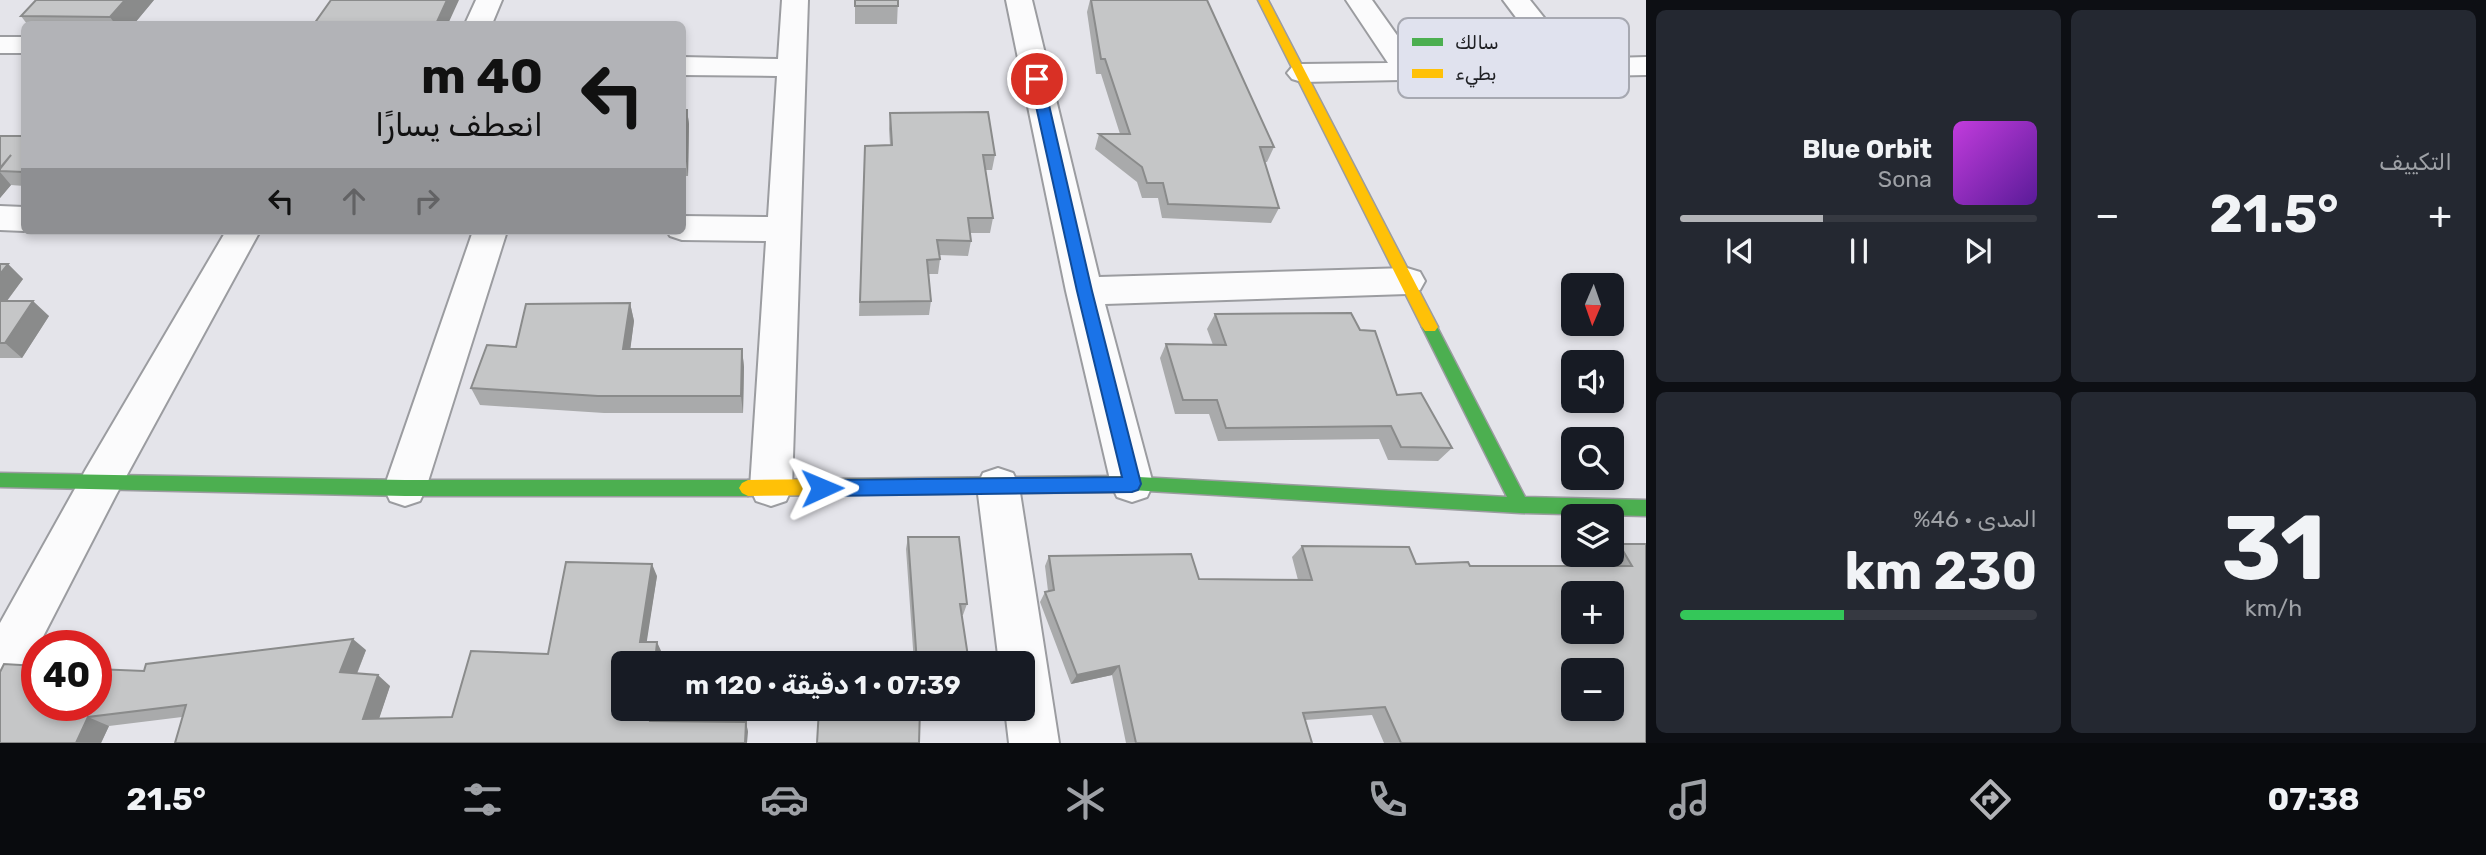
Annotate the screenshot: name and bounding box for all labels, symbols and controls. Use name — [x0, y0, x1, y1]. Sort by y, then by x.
legend — [1398, 18, 1629, 98]
text: سالك — [1455, 31, 1499, 54]
text: 40 m — [421, 47, 543, 105]
icon: left — [567, 49, 658, 140]
pin — [1007, 49, 1067, 109]
icon: arrive — [1018, 60, 1056, 98]
text: بطيء — [1455, 62, 1497, 88]
text: انعطف يسارًا — [375, 106, 543, 144]
text: Blue Orbit — [1802, 134, 1932, 165]
text: التكييف — [2379, 148, 2452, 176]
text: Sona — [1878, 165, 1932, 193]
icon: left — [262, 182, 300, 220]
icon: ahead — [335, 182, 373, 220]
icon: right — [408, 182, 446, 220]
text: 21.5° — [2209, 183, 2339, 245]
text: − — [2095, 192, 2120, 238]
text: + — [2428, 192, 2452, 238]
icon: previous — [1721, 232, 1759, 270]
icon: pause — [1840, 232, 1878, 270]
icon: next — [1959, 232, 1997, 270]
north arrow — [1561, 273, 1624, 336]
map controls — [1561, 273, 1624, 721]
button: sound — [1561, 350, 1624, 413]
button: search — [1561, 427, 1624, 490]
position arrow — [785, 451, 859, 525]
text: 31 — [2222, 494, 2325, 602]
button: layers — [1561, 504, 1624, 567]
text: المدى · 46% — [1913, 505, 2037, 533]
text: 230 km — [1844, 540, 2037, 602]
button: + — [1561, 581, 1624, 644]
text: km/h — [2245, 594, 2302, 622]
speed limit sign: 40 — [21, 630, 112, 721]
button: − — [1561, 658, 1624, 721]
text: 07:39 · 1 دقيقة · 120 m — [685, 670, 961, 701]
icon: filters — [458, 775, 507, 824]
icon: car — [760, 775, 809, 824]
icon: climate — [1061, 775, 1110, 824]
icon: phone — [1363, 775, 1412, 824]
icon: music — [1665, 775, 1714, 824]
icon: directions — [1966, 775, 2015, 824]
text: 21.5° — [126, 780, 206, 818]
text: 07:38 — [2268, 780, 2360, 818]

